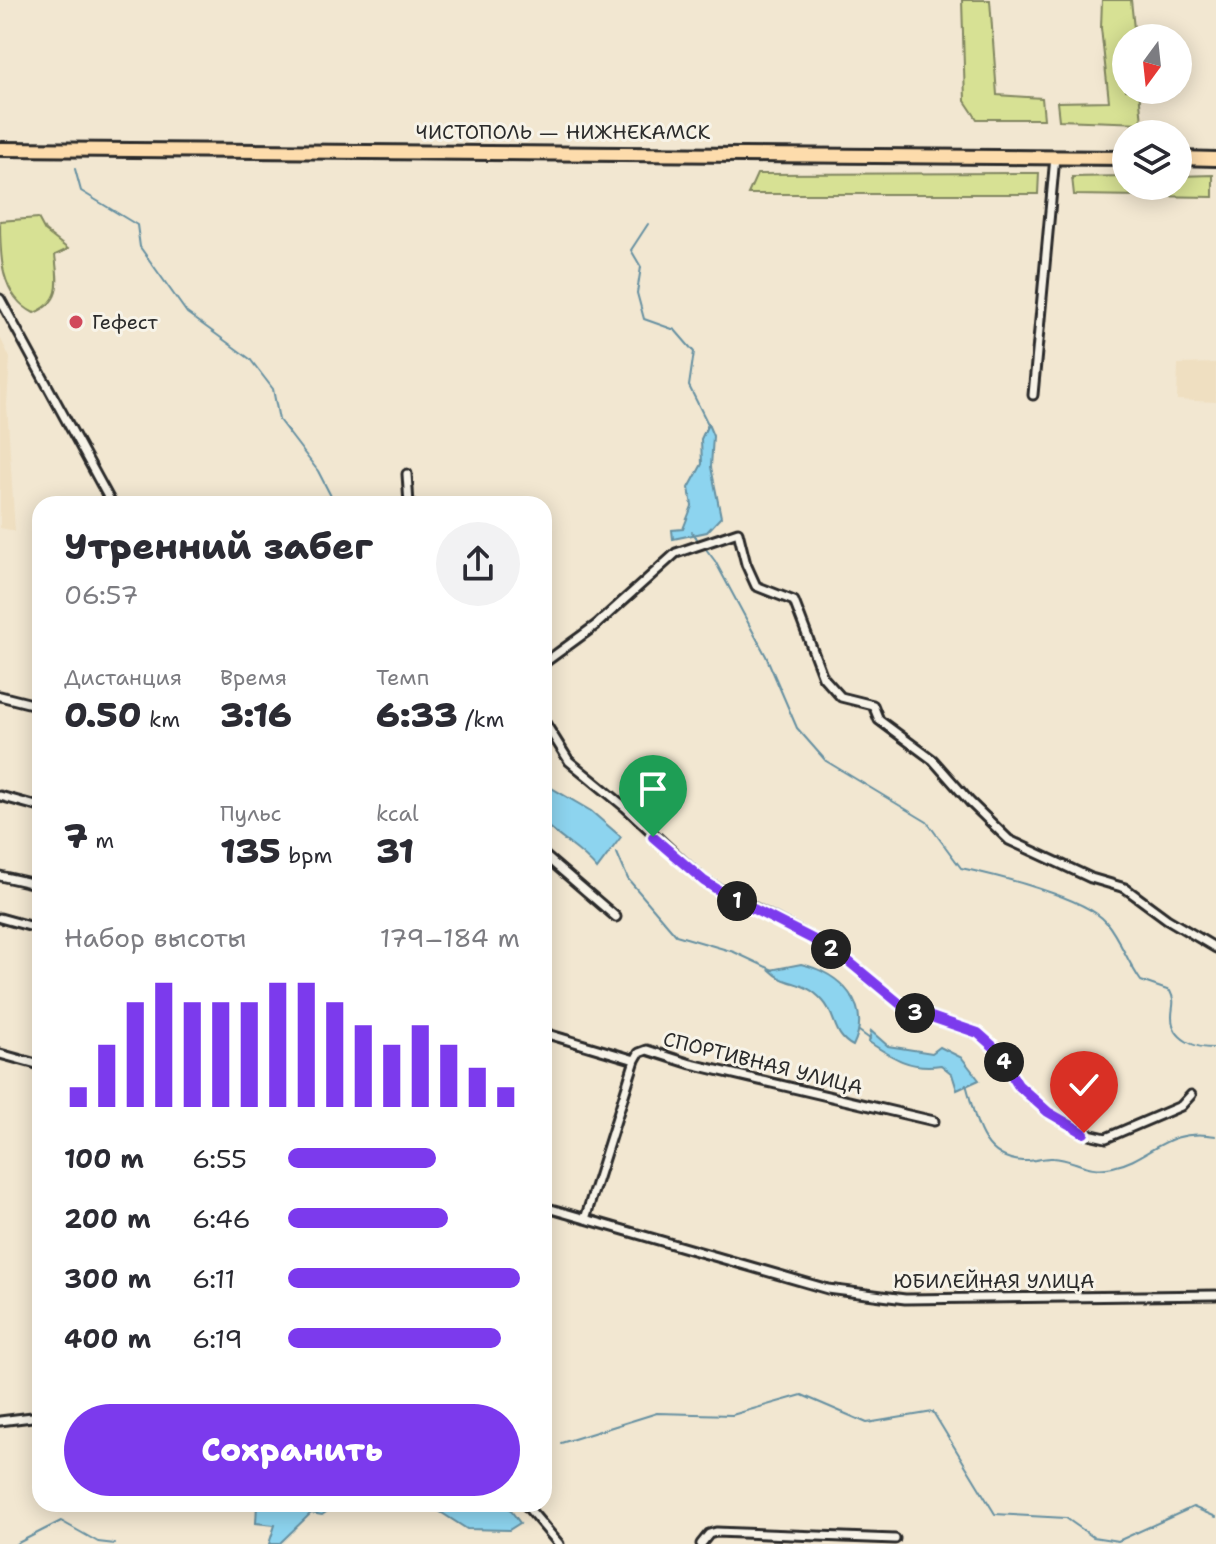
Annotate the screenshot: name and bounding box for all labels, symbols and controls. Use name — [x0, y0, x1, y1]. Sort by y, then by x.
north arrow — [1112, 24, 1192, 104]
map controls — [1112, 24, 1192, 200]
street label: ЧИСТОПОЛЬ — НИЖНЕКАМСК — [416, 119, 711, 145]
button: layers — [1112, 120, 1192, 200]
place label: Гефест — [92, 309, 158, 335]
marker: Гефест — [67, 313, 85, 331]
text: Утренний забег — [64, 522, 373, 571]
button: share — [436, 522, 520, 606]
text: 06:57 — [64, 577, 138, 612]
text: Дистанция — [64, 663, 182, 692]
text: Время — [220, 663, 287, 692]
text: Темп — [376, 663, 429, 692]
text: 0.50 — [64, 692, 142, 738]
text: 3:16 — [220, 692, 292, 738]
text: 6:33 — [376, 692, 458, 738]
text: km — [142, 705, 180, 734]
text: /km — [458, 705, 504, 734]
pin — [619, 755, 687, 837]
icon: arrive — [631, 767, 675, 811]
text: Пульс — [220, 799, 282, 828]
text: kcal — [376, 799, 419, 828]
text: 7 — [64, 813, 88, 859]
text: m — [88, 826, 114, 855]
text: 135 — [220, 828, 281, 874]
text: 31 — [376, 828, 414, 874]
text: bpm — [281, 841, 332, 870]
pin: 1 — [717, 881, 757, 921]
text: 1 — [732, 886, 742, 915]
text: Набор высоты — [64, 920, 246, 955]
text: 179–184 m — [380, 920, 520, 955]
pin: 2 — [811, 929, 851, 969]
text: 2 — [823, 934, 839, 963]
pin: 3 — [895, 993, 935, 1033]
text: 3 — [907, 998, 923, 1027]
street label: СПОРТИВНАЯ УЛИЦА — [661, 1026, 865, 1100]
pin: 4 — [984, 1042, 1024, 1082]
text: 4 — [996, 1047, 1012, 1076]
pin — [1050, 1051, 1118, 1133]
icon: check — [1062, 1063, 1106, 1107]
text: 100 m — [64, 1141, 144, 1176]
text: 6:55 — [192, 1141, 247, 1176]
text: 200 m — [64, 1201, 151, 1236]
text: 6:46 — [192, 1201, 251, 1236]
text: 300 m — [64, 1261, 151, 1296]
text: 6:11 — [192, 1261, 235, 1296]
street label: ЮБИЛЕЙНАЯ УЛИЦА — [893, 1268, 1095, 1294]
text: 400 m — [64, 1321, 151, 1356]
text: 6:19 — [192, 1321, 243, 1356]
button: Сохранить — [64, 1404, 520, 1496]

